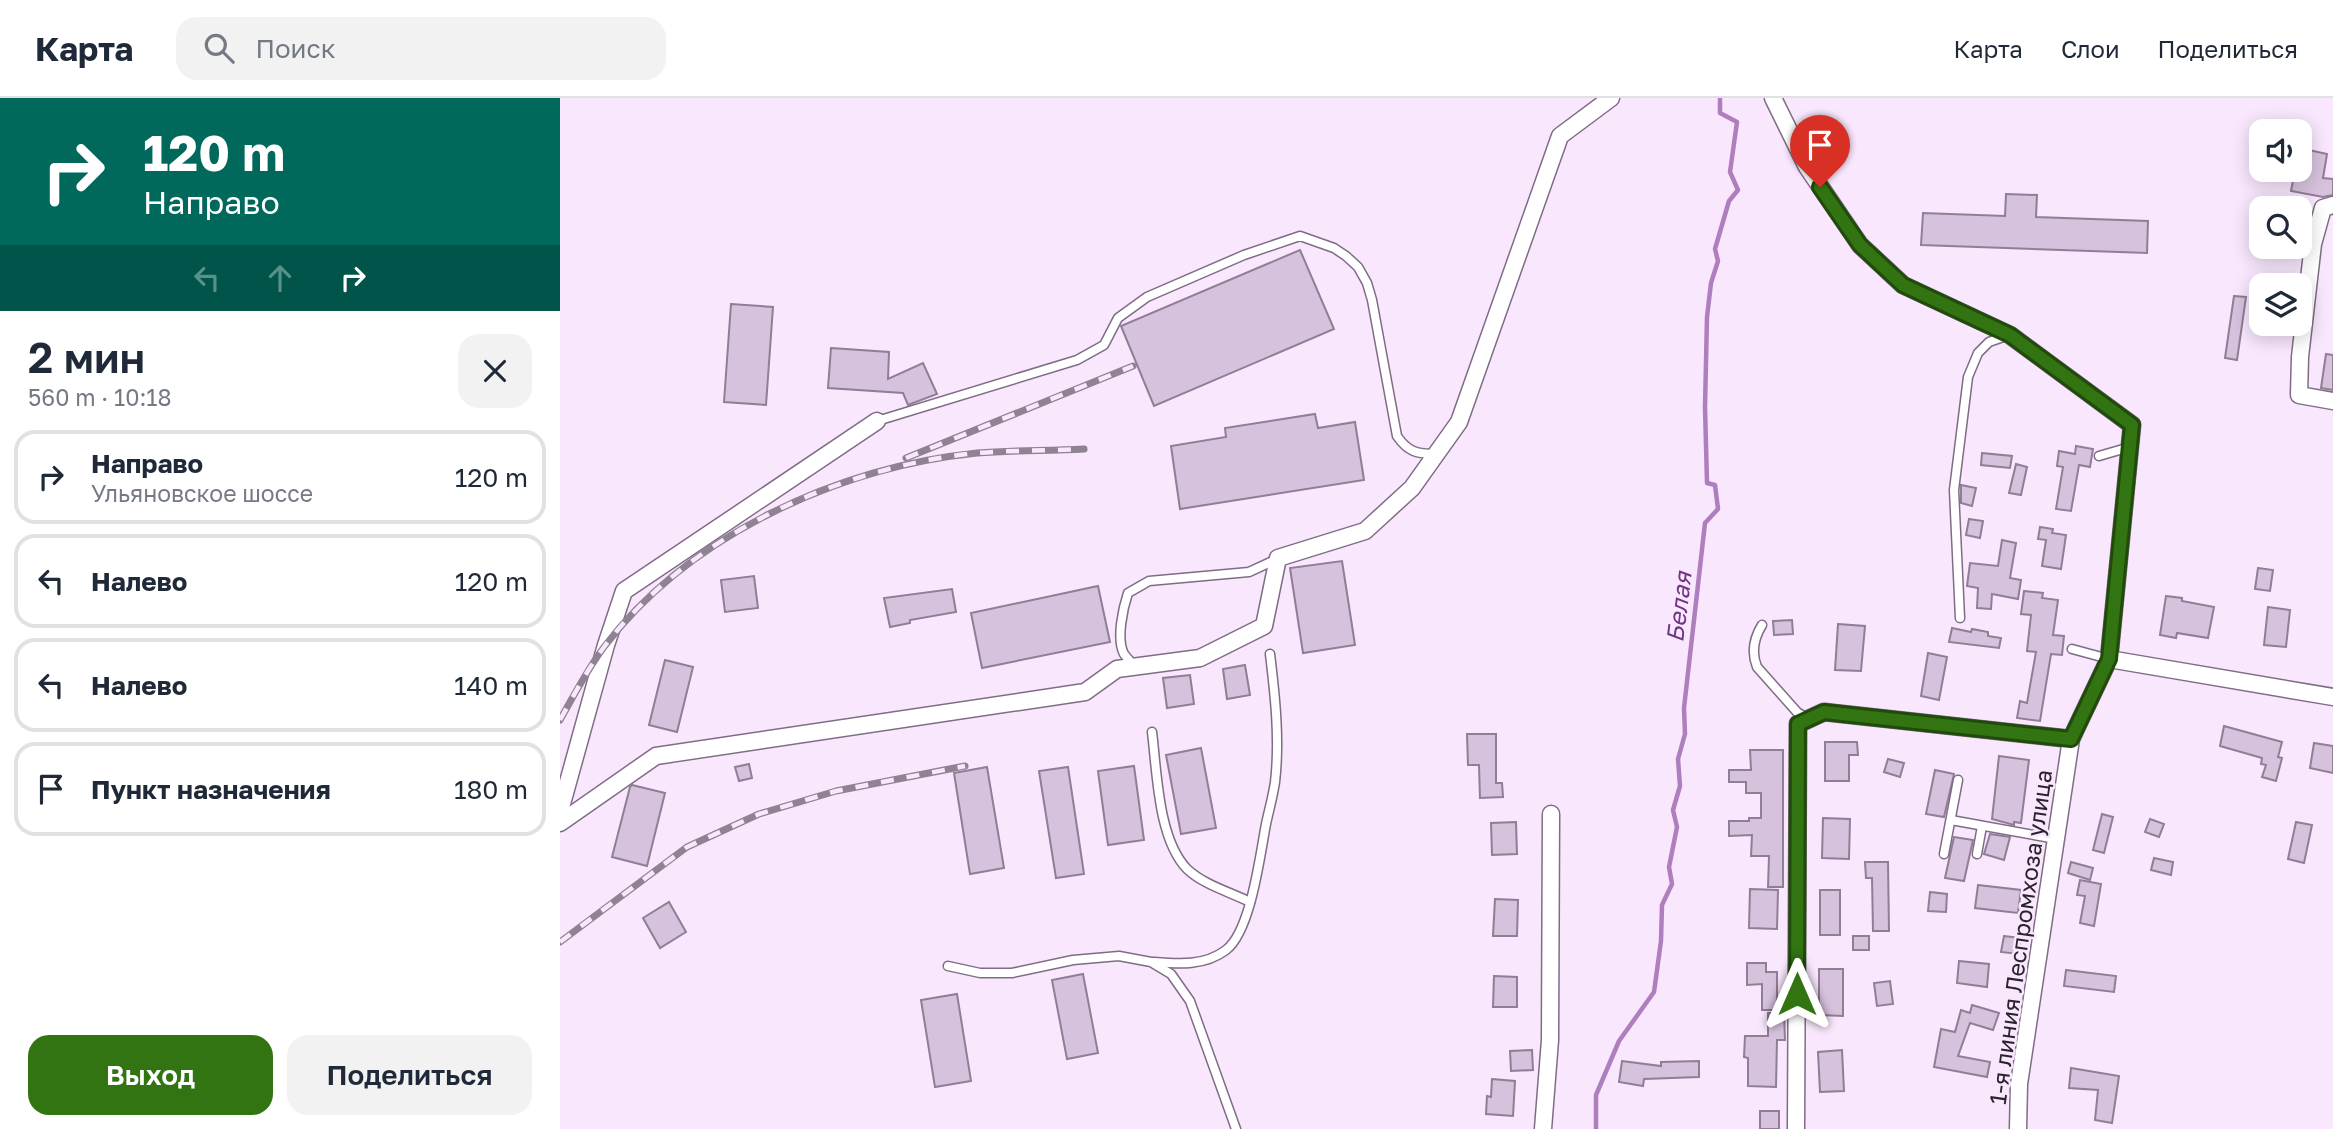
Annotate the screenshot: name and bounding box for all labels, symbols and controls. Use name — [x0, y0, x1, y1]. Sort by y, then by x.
search box — [176, 17, 666, 80]
text: Карта — [35, 29, 134, 68]
icon: search — [200, 29, 238, 67]
text: Поиск — [256, 33, 336, 64]
text: Карта — [1953, 34, 2023, 63]
text: Слои — [2061, 34, 2120, 63]
text: Поделиться — [2158, 34, 2298, 63]
pin — [1790, 115, 1850, 187]
map controls — [2249, 119, 2312, 336]
button: sound — [2249, 119, 2312, 182]
text: 120 m — [143, 123, 285, 182]
icon: right — [28, 126, 119, 217]
icon: arrive — [1801, 126, 1839, 164]
text: Направо — [143, 183, 280, 221]
button: search — [2249, 196, 2312, 259]
icon: left — [188, 259, 226, 297]
icon: ahead — [261, 259, 299, 297]
icon: right — [334, 259, 372, 297]
button: layers — [2249, 273, 2312, 336]
text: 2 мин — [28, 332, 145, 382]
button: close — [458, 334, 532, 408]
text: 560 m · 10:18 — [28, 383, 172, 411]
text: Направо — [91, 448, 203, 479]
icon: right — [32, 458, 70, 496]
text: 120 m — [455, 462, 528, 493]
text: Ульяновское шоссе — [91, 479, 313, 507]
icon: left — [32, 562, 70, 600]
text: Налево — [91, 566, 187, 597]
text: 120 m — [455, 566, 528, 597]
water label: Белая — [1659, 569, 1697, 644]
icon: left — [32, 666, 70, 704]
text: Налево — [91, 670, 187, 701]
text: 140 m — [454, 670, 528, 701]
street label: 1-я линия Леспромхоза улица — [1983, 768, 2057, 1106]
icon: arrive — [32, 770, 70, 808]
text: Пункт назначения — [91, 774, 331, 805]
text: 180 m — [454, 774, 528, 805]
position arrow — [1760, 957, 1834, 1031]
button: Выход — [28, 1035, 273, 1115]
button: Поделиться — [287, 1035, 532, 1115]

